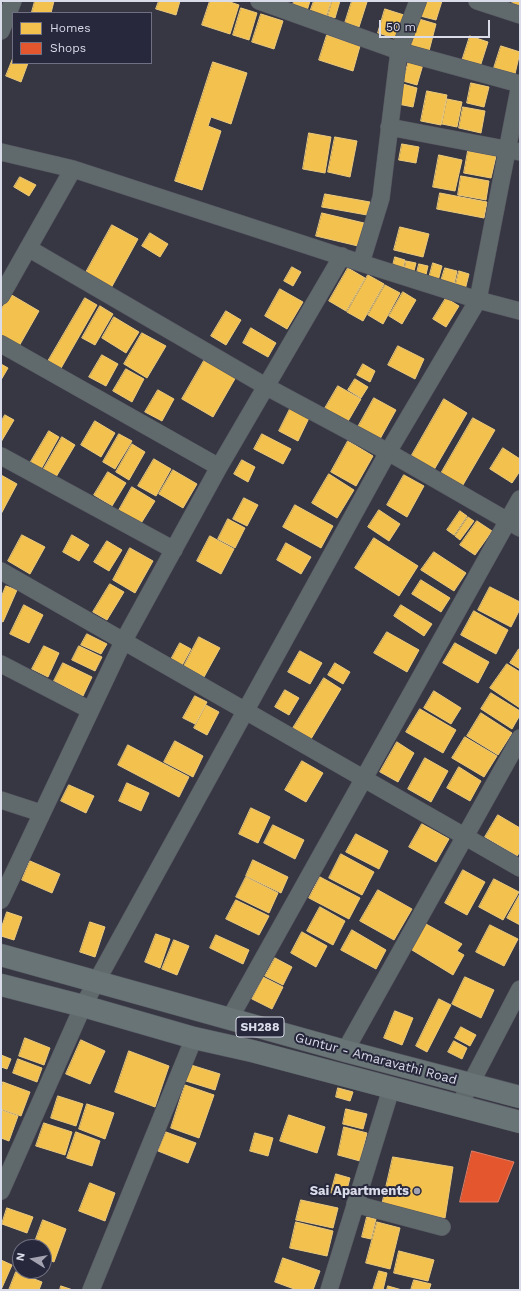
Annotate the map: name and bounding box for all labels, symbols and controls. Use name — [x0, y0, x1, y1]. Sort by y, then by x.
legend — [12, 12, 152, 64]
scale bar — [381, 12, 492, 38]
text: 50 m — [386, 20, 416, 34]
text: Homes — [50, 21, 91, 35]
text: Shops — [50, 41, 86, 55]
road number: SH288 — [236, 1017, 284, 1037]
street label: Guntur - Amaravathi Road — [293, 1030, 459, 1088]
place label: Sai Apartments — [310, 1183, 409, 1199]
marker: Sai Apartments — [412, 1186, 422, 1196]
north arrow — [12, 1239, 52, 1279]
text: N — [14, 1252, 28, 1262]

